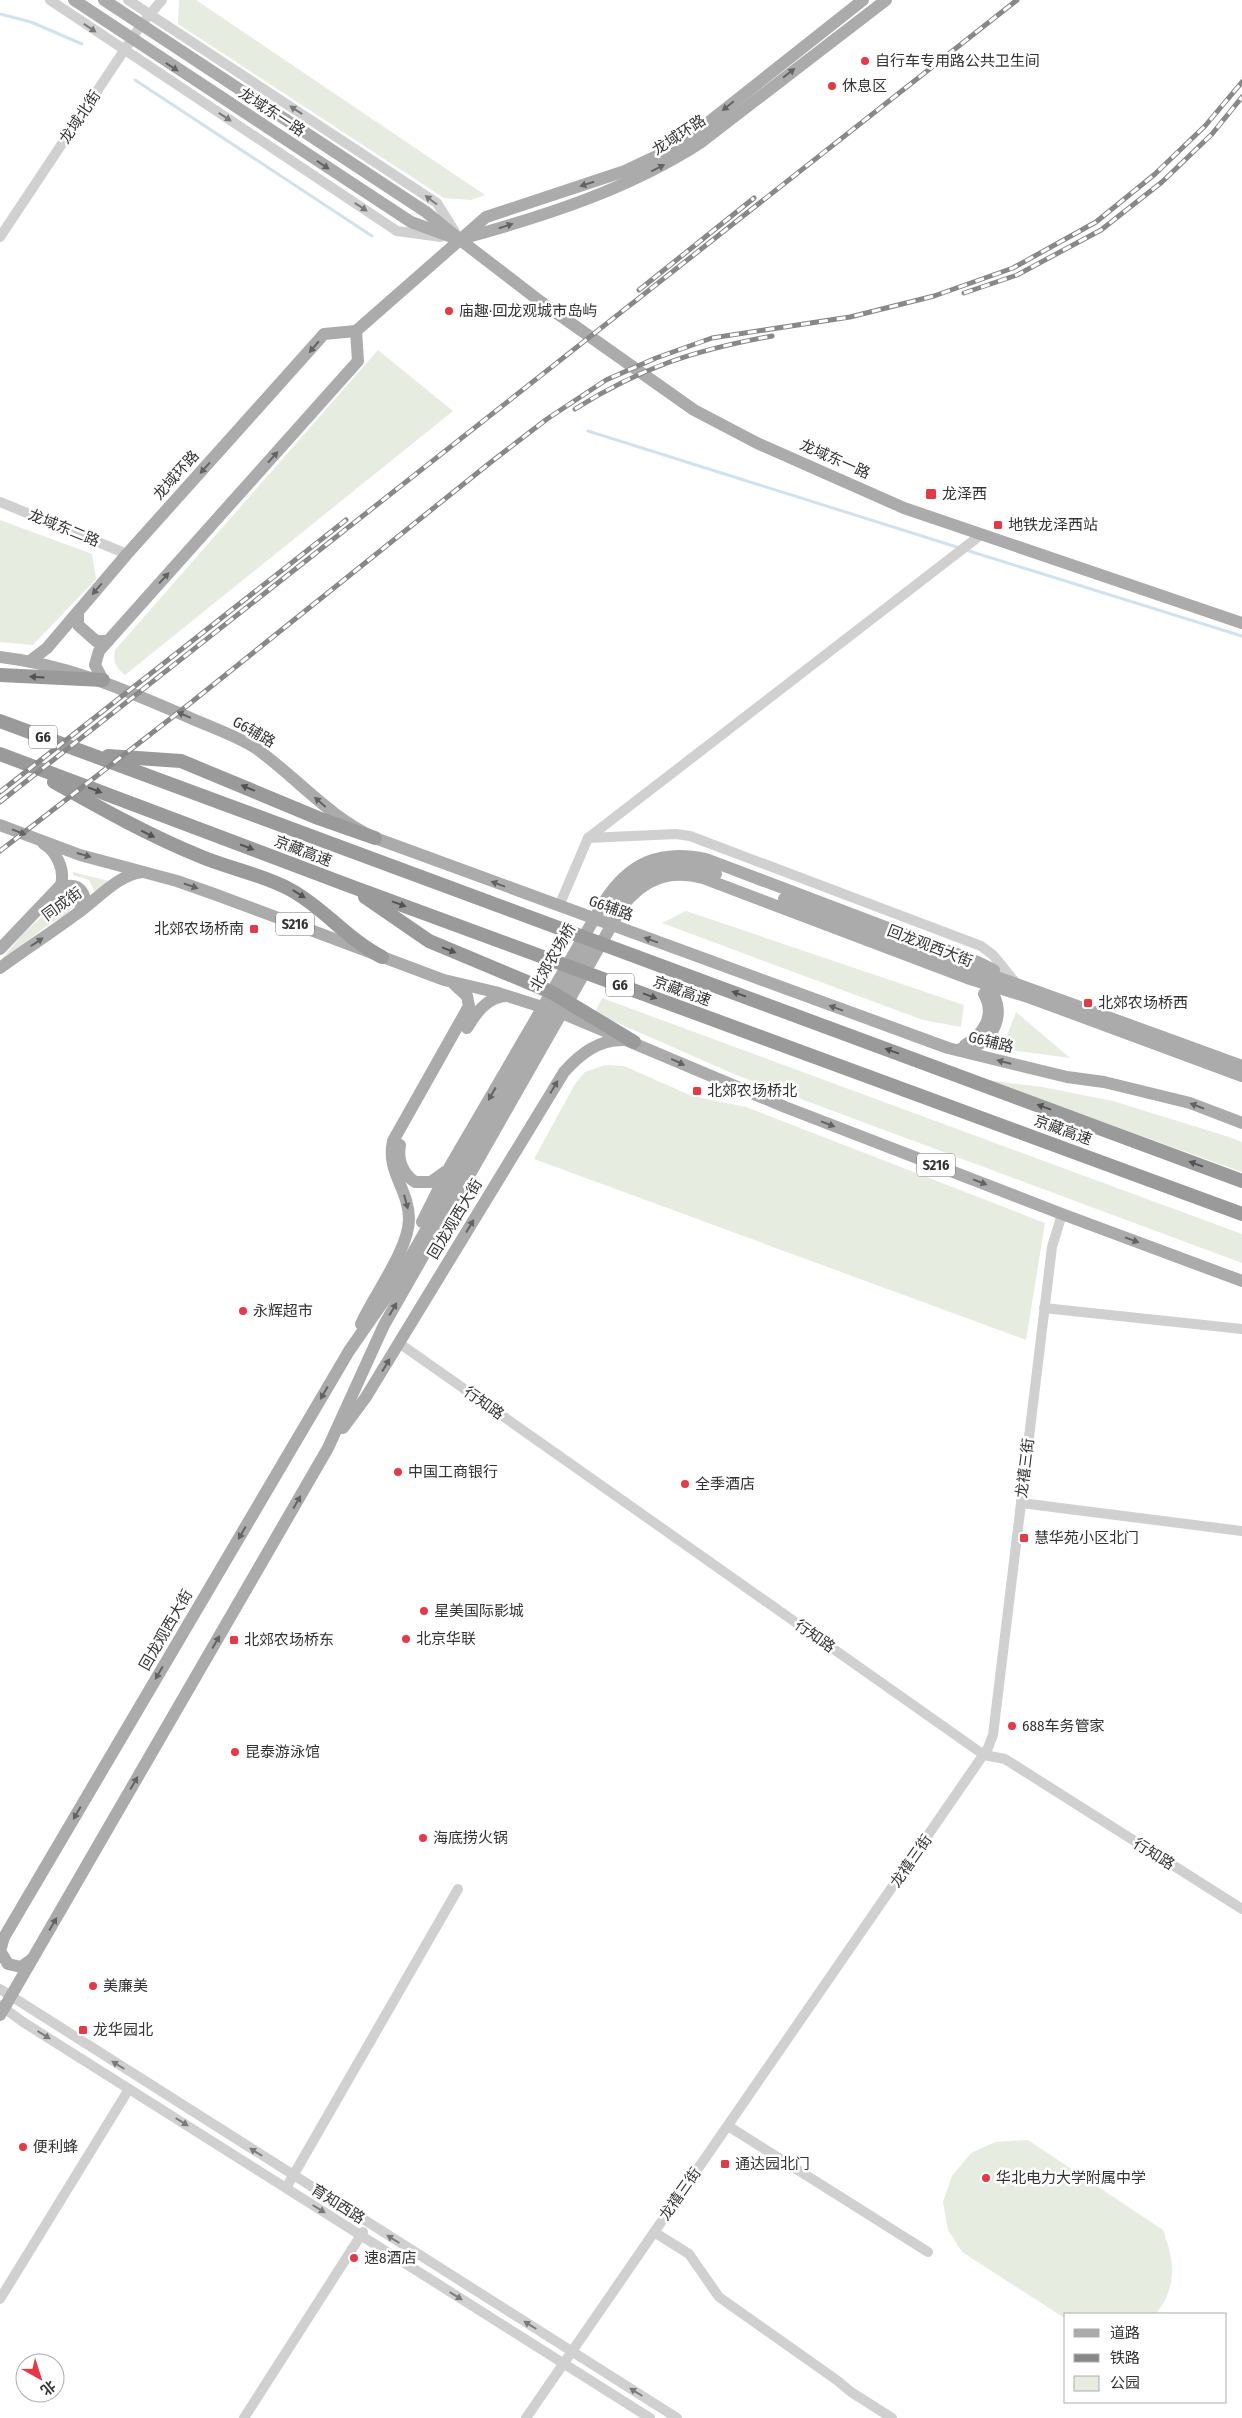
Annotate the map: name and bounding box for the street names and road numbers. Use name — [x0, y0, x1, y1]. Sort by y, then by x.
street label: 龙域东一路 — [236, 84, 308, 140]
street label: 龙域北街 — [56, 87, 104, 147]
street label: 龙域环路 — [649, 111, 709, 159]
street label: 龙域东一路 — [797, 436, 873, 482]
street label: 龙域环路 — [149, 447, 203, 503]
street label: 龙域东二路 — [26, 506, 102, 550]
street label: G6辅路 — [230, 713, 278, 751]
road number: G6 — [29, 726, 57, 749]
street label: 京藏高速 — [272, 832, 334, 870]
street label: 同成街 — [39, 883, 85, 925]
street label: G6辅路 — [586, 892, 636, 924]
road number: S216 — [276, 912, 314, 936]
street label: 北郊农场桥 — [526, 920, 580, 994]
street label: 回龙观西大街 — [885, 921, 975, 971]
street label: 京藏高速 — [651, 972, 713, 1010]
road number: G6 — [606, 974, 634, 996]
street label: G6辅路 — [966, 1028, 1016, 1056]
street label: 京藏高速 — [1032, 1111, 1094, 1149]
road number: S216 — [917, 1154, 955, 1176]
street label: 回龙观西大街 — [424, 1176, 486, 1262]
street label: 行知路 — [460, 1383, 508, 1423]
street label: 龙禧三街 — [1012, 1437, 1038, 1499]
street label: 回龙观西大街 — [136, 1587, 196, 1673]
street label: 行知路 — [791, 1616, 839, 1656]
street label: 龙禧三街 — [886, 1831, 936, 1891]
street label: 行知路 — [1130, 1834, 1178, 1874]
street label: 龙禧三街 — [655, 2164, 705, 2224]
street label: 育知西路 — [308, 2180, 368, 2228]

